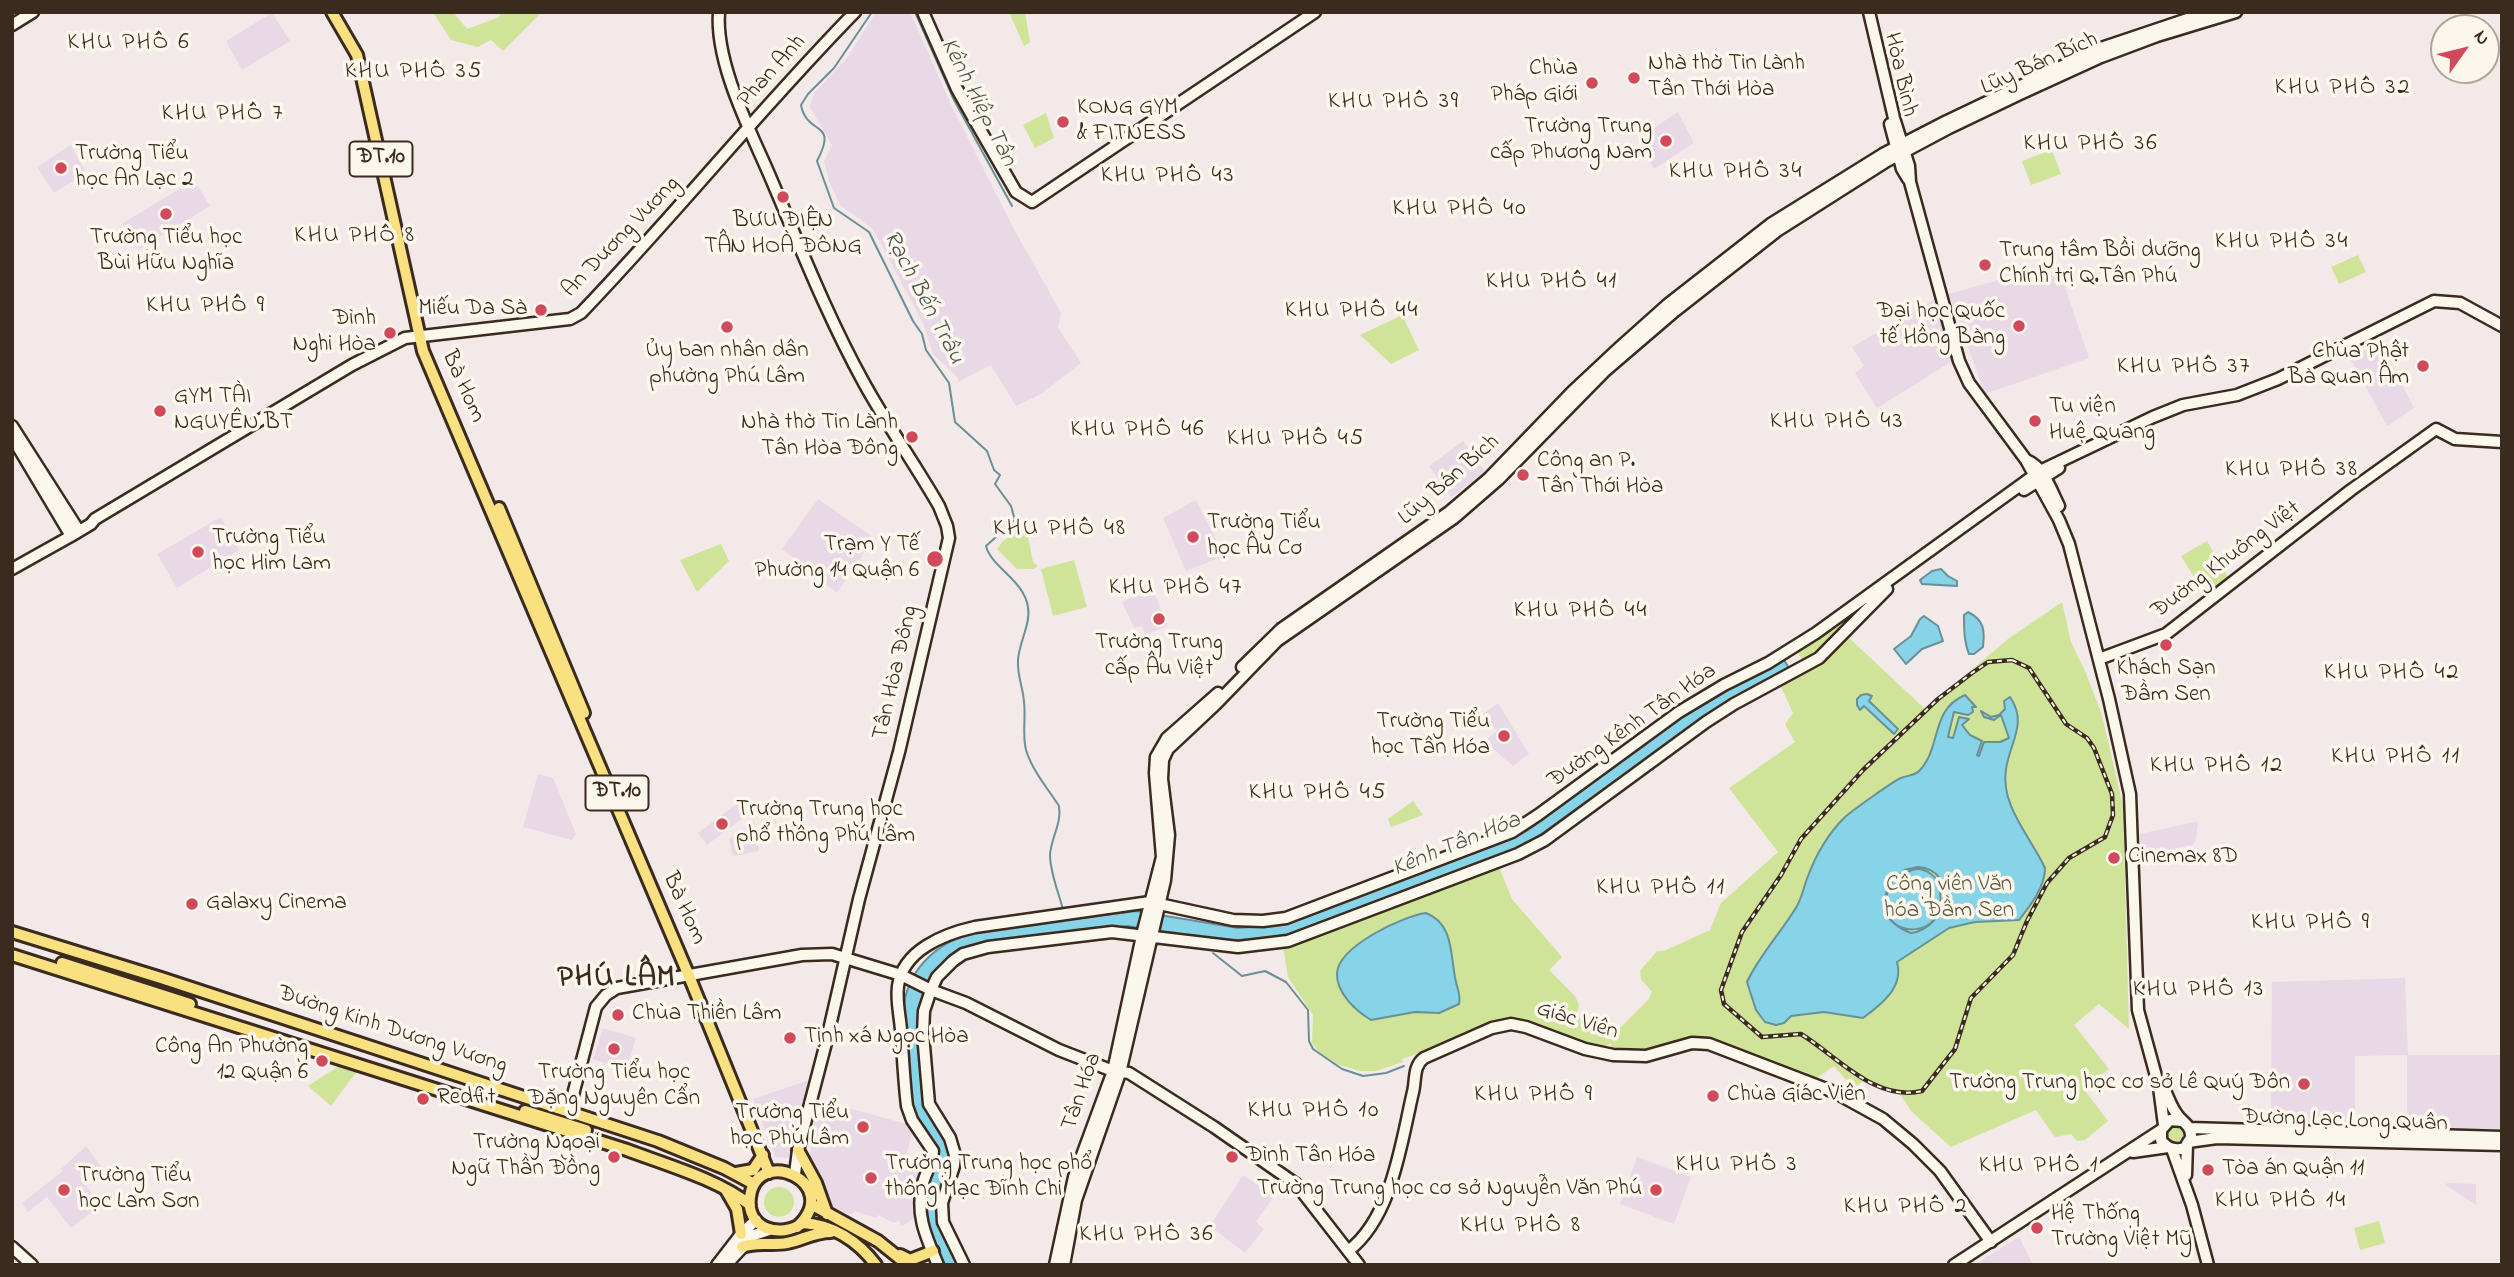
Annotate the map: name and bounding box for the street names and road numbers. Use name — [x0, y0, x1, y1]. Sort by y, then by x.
street label: Lũy Bán Bích — [1977, 27, 2103, 103]
street label: Phan Anh — [733, 30, 813, 114]
street label: Hòa Bình — [1876, 30, 1922, 120]
road number: ĐT.10 — [350, 142, 412, 176]
street label: An Dương Vương — [557, 172, 687, 304]
street label: Bà Hom — [434, 347, 490, 427]
street label: Lũy Bán Bích — [1394, 430, 1506, 532]
street label: Đường Khuông Việt — [2147, 496, 2307, 626]
street label: Tân Hòa Đông — [868, 603, 926, 743]
street label: Đường Kênh Tân Hóa — [1543, 659, 1723, 795]
road number: ĐT.10 — [586, 776, 648, 810]
street label: Bà Hom — [655, 869, 711, 949]
street label: Đường Kinh Dương Vương — [274, 981, 510, 1081]
street label: Giác Viên — [1533, 997, 1621, 1047]
street label: Tân Hóa — [1057, 1049, 1109, 1135]
street label: Đường Lạc Long Quân — [2242, 1105, 2448, 1139]

